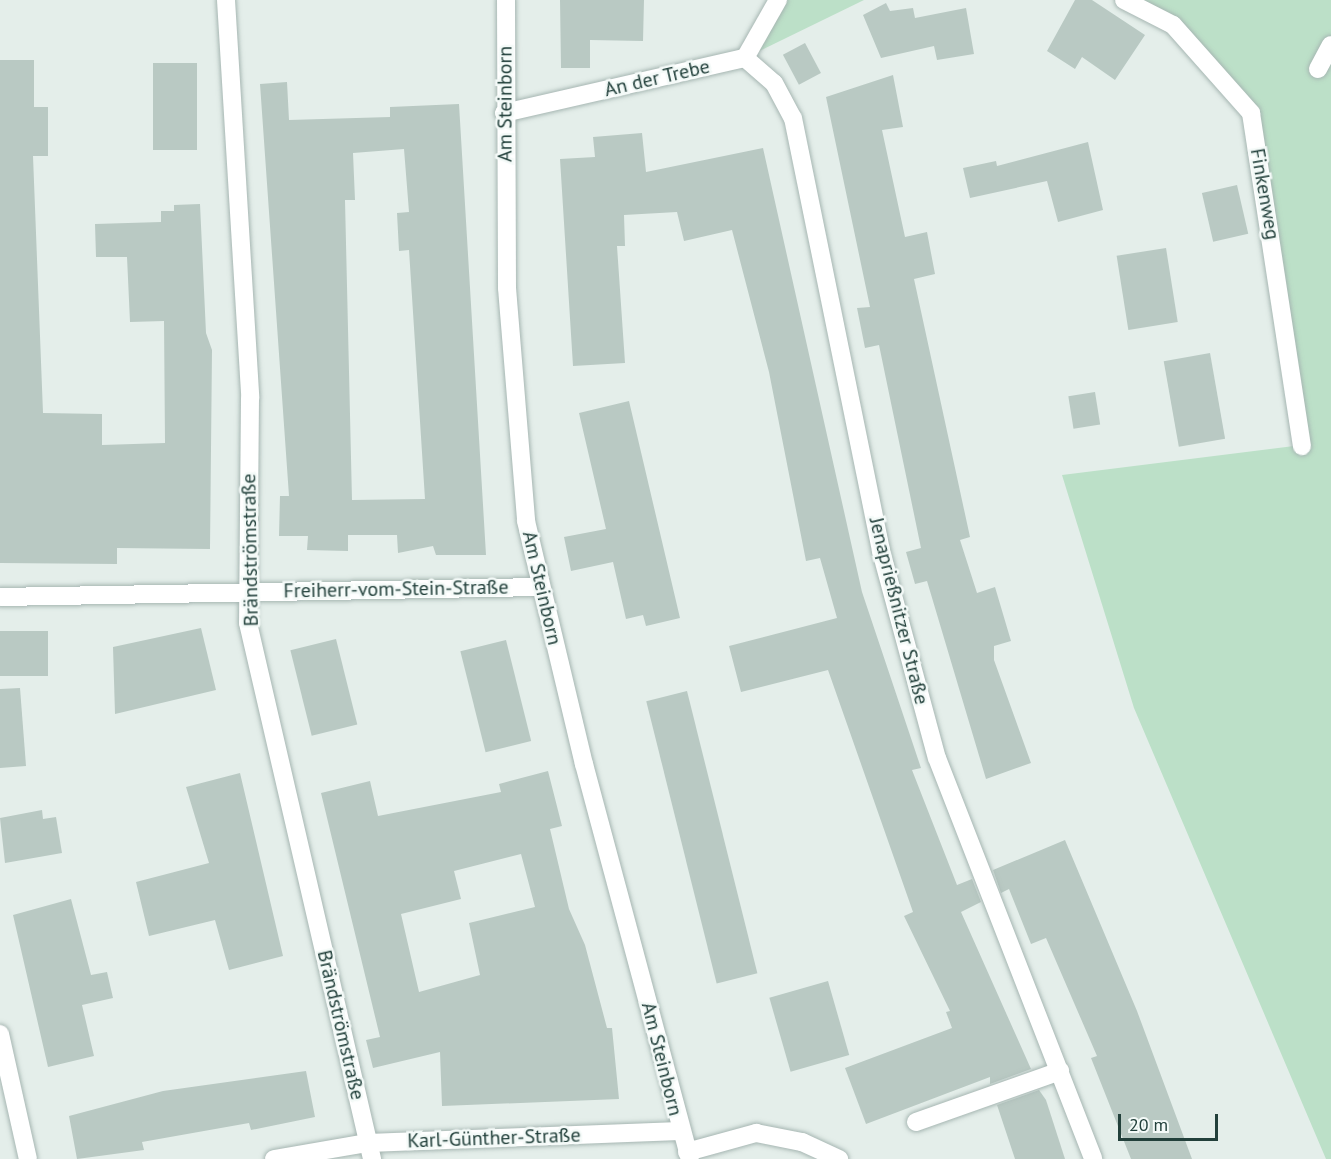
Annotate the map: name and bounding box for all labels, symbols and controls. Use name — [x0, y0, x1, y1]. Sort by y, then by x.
street label: Am Steinborn — [493, 46, 517, 162]
street label: An der Trebe — [602, 54, 712, 102]
street label: Finkenweg — [1245, 146, 1285, 242]
street label: Brändströmstraße — [237, 473, 263, 627]
street label: Jenaprießnitzer Straße — [864, 515, 934, 707]
street label: Am Steinborn — [517, 529, 567, 647]
street label: Freiherr-vom-Stein-Straße — [283, 575, 509, 603]
street label: Brändströmstraße — [312, 948, 370, 1102]
street label: Am Steinborn — [636, 1000, 688, 1118]
scale bar — [1121, 1102, 1222, 1140]
text: 20 m — [1129, 1113, 1168, 1136]
street label: Karl-Günther-Straße — [407, 1123, 581, 1153]

